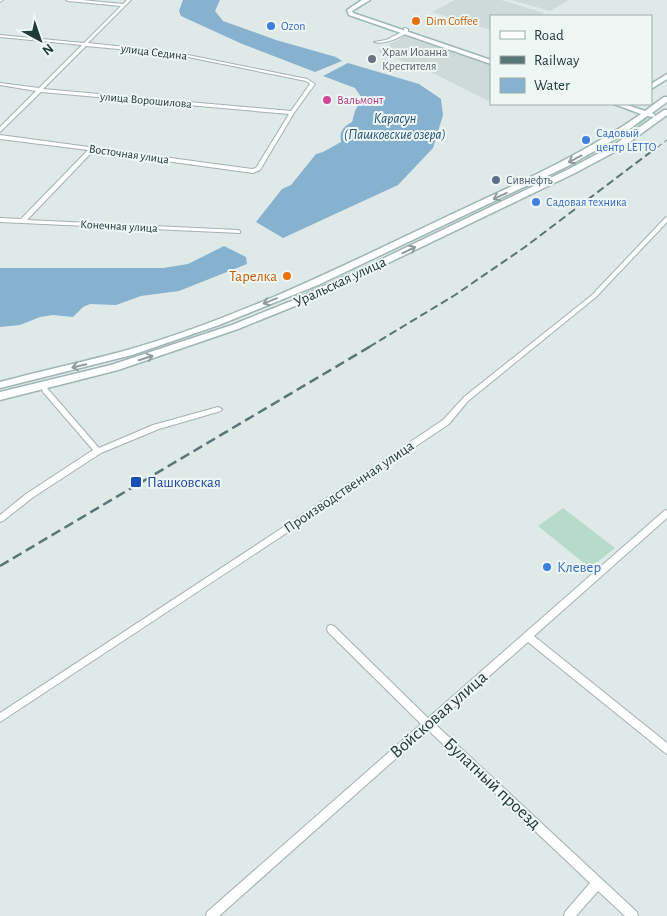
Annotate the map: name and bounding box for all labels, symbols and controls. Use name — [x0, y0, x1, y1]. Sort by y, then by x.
north arrow — [15, 15, 65, 65]
marker: Dim Coffee — [410, 15, 422, 27]
place label: Dim Coffee — [426, 15, 478, 27]
legend — [490, 15, 652, 105]
marker: Ozon — [265, 20, 277, 32]
place label: Ozon — [281, 20, 305, 32]
text: Road — [534, 28, 564, 43]
text: N — [39, 41, 56, 58]
street label: улица Седина — [119, 42, 188, 63]
place label: Храм Иоанна Крестителя — [382, 46, 448, 72]
marker: Храм Иоанна Крестителя — [366, 53, 378, 65]
text: Railway — [534, 53, 580, 68]
text: Water — [534, 78, 570, 93]
street label: улица Ворошилова — [99, 90, 193, 111]
marker: Вальмонт — [321, 94, 333, 106]
place label: Вальмонт — [337, 94, 384, 106]
water label: Карасун (Пашковские озера) — [344, 112, 446, 142]
place label: Садовый центр LETTO — [596, 127, 657, 153]
marker: Садовый центр LETTO — [580, 134, 592, 146]
street label: Восточная улица — [88, 142, 170, 167]
one-way arrow — [569, 154, 583, 164]
marker: Сивнефть — [490, 174, 502, 186]
place label: Сивнефть — [506, 174, 553, 186]
one-way arrow — [492, 191, 507, 201]
marker: Садовая техника — [530, 196, 542, 208]
place label: Садовая техника — [546, 196, 627, 208]
street label: Конечная улица — [80, 218, 159, 235]
one-way arrow — [401, 244, 416, 254]
street label: Уральская улица — [292, 254, 388, 310]
place label: Тарелка — [229, 269, 277, 284]
marker: Тарелка — [281, 270, 293, 282]
one-way arrow — [263, 297, 279, 306]
one-way arrow — [137, 352, 153, 362]
one-way arrow — [72, 362, 88, 371]
street label: Производственная улица — [281, 438, 417, 536]
marker: Пашковская — [129, 475, 143, 489]
place label: Пашковская — [147, 475, 221, 490]
place label: Клевер — [557, 560, 601, 575]
marker: Клевер — [541, 561, 553, 573]
street label: Войсковая улица — [387, 668, 491, 762]
street label: Булатный проезд — [440, 735, 544, 833]

